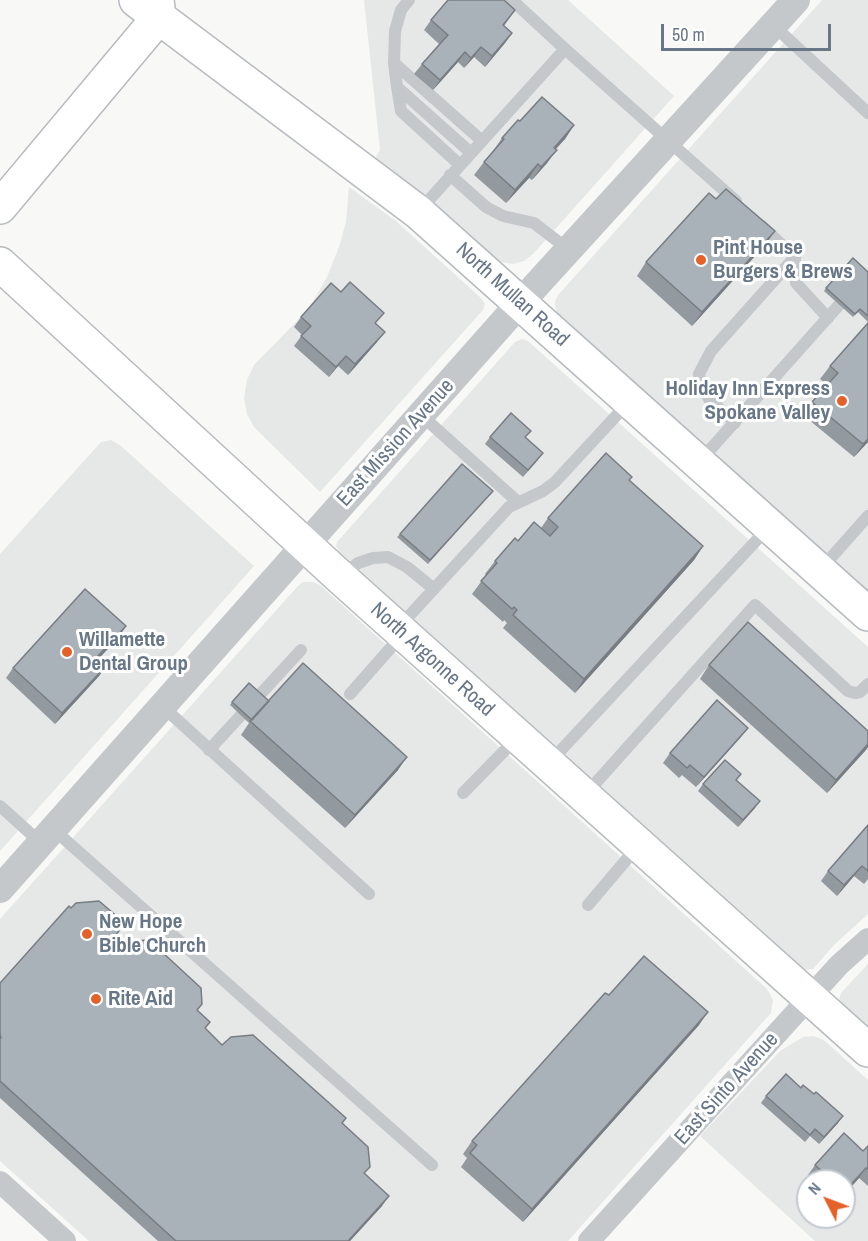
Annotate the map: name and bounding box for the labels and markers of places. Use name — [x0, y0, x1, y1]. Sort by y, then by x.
place label: Pint House Burgers & Brews — [713, 235, 853, 285]
marker: Pint House Burgers & Brews — [694, 253, 708, 267]
place label: Holiday Inn Express Spokane Valley — [665, 376, 830, 426]
marker: Holiday Inn Express Spokane Valley — [835, 394, 849, 408]
place label: Willamette Dental Group — [79, 627, 188, 677]
marker: Willamette Dental Group — [60, 645, 74, 659]
place label: New Hope Bible Church — [99, 909, 206, 959]
marker: New Hope Bible Church — [80, 927, 94, 941]
place label: Rite Aid — [108, 986, 173, 1012]
marker: Rite Aid — [89, 992, 103, 1006]

